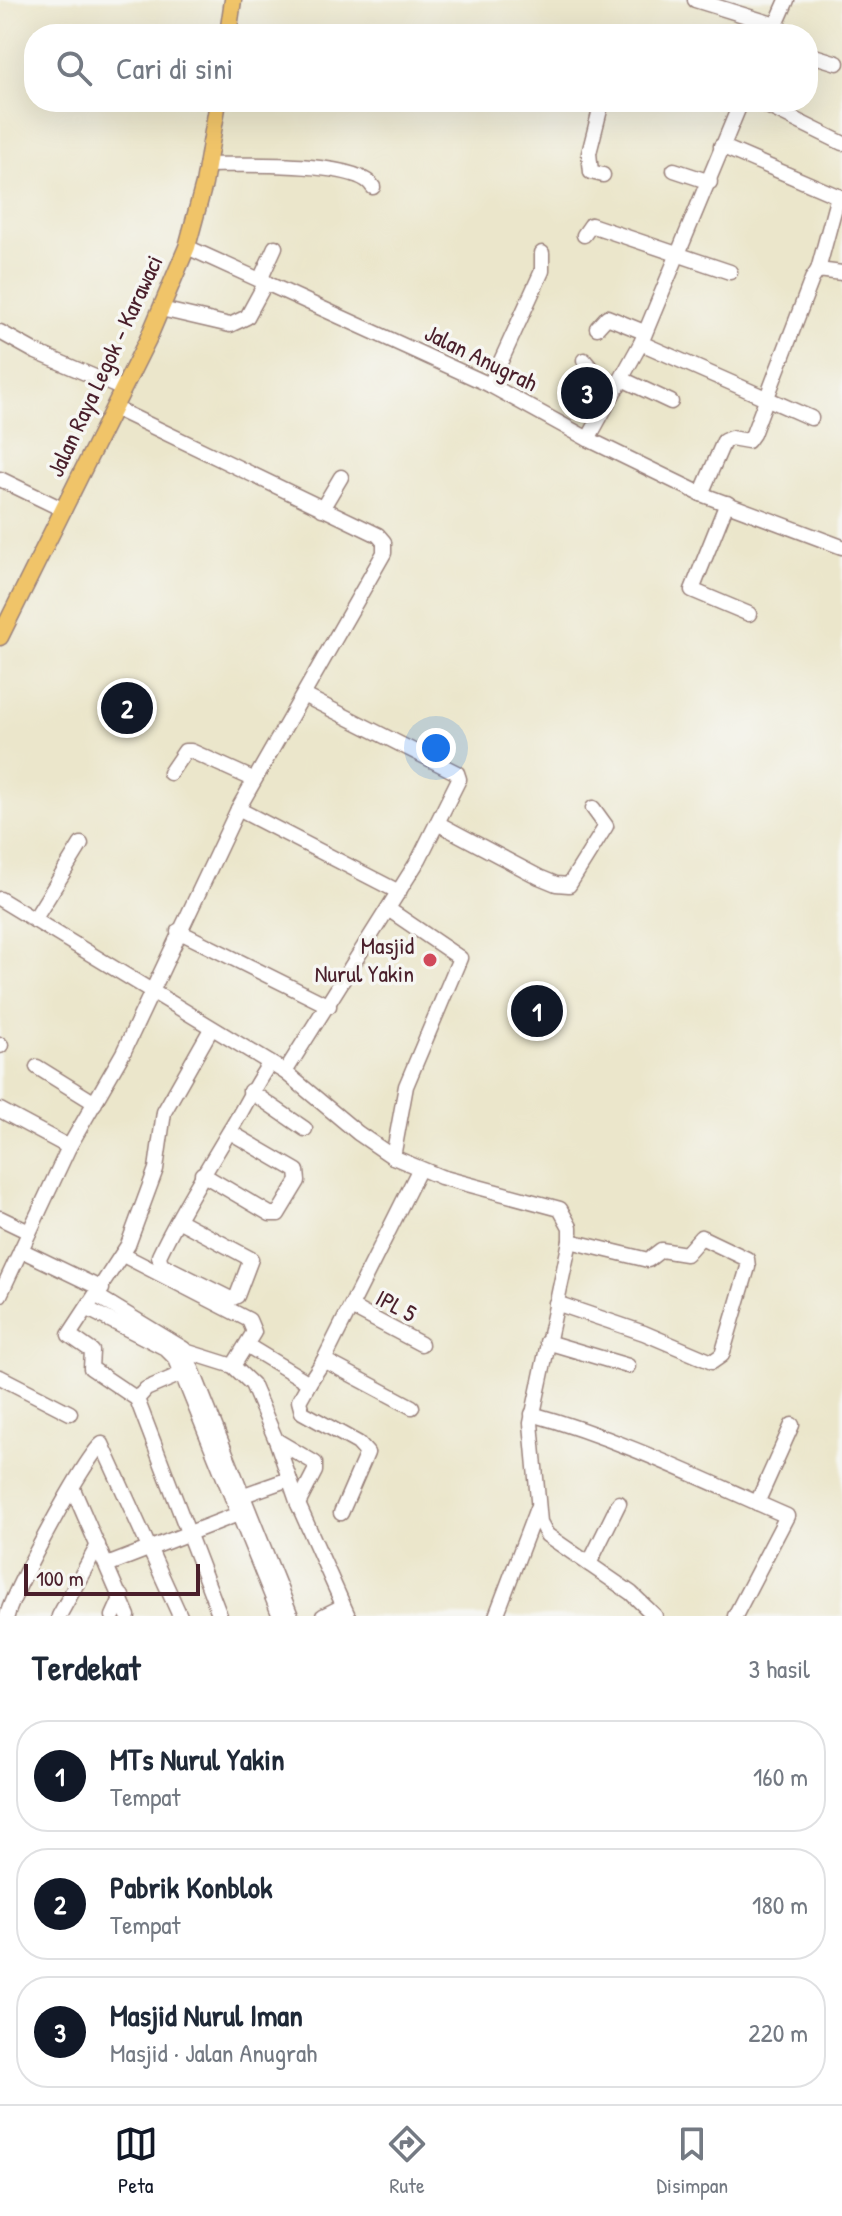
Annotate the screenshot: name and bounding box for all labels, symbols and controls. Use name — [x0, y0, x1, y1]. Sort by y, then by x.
search box — [24, 24, 818, 112]
icon: search — [52, 46, 96, 90]
text: Cari di sini — [116, 48, 233, 88]
street label: Jalan Raya Legok - Karawaci — [39, 250, 170, 482]
street label: Jalan Anugrah — [420, 316, 543, 398]
pin: 3 — [561, 363, 613, 423]
pin: 2 — [101, 678, 153, 738]
your location — [416, 728, 456, 768]
place label: Masjid Nurul Yakin — [315, 929, 414, 989]
marker: Masjid Nurul Yakin — [421, 951, 439, 969]
pin: 1 — [511, 981, 563, 1041]
street label: IPL 5 — [371, 1281, 422, 1329]
scale bar — [24, 1560, 200, 1596]
text: 100 m — [36, 1563, 84, 1593]
text: Terdekat — [32, 1645, 140, 1691]
text: 3 hasil — [749, 1651, 810, 1686]
text: MTs Nurul Yakin — [110, 1739, 284, 1779]
text: 1 — [55, 1759, 65, 1794]
text: 160 m — [753, 1759, 808, 1794]
text: Tempat — [110, 1779, 180, 1814]
text: Pabrik Konblok — [110, 1867, 272, 1907]
text: 2 — [54, 1887, 66, 1922]
text: 180 m — [752, 1887, 808, 1922]
text: Tempat — [110, 1907, 180, 1942]
text: Masjid Nurul Iman — [110, 1995, 303, 2035]
text: 3 — [54, 2015, 66, 2050]
text: 220 m — [748, 2015, 808, 2050]
text: Masjid · Jalan Anugrah — [110, 2035, 317, 2070]
tab: Peta — [114, 2122, 158, 2200]
tab: Rute — [385, 2122, 429, 2200]
tab: Disimpan — [657, 2122, 728, 2200]

